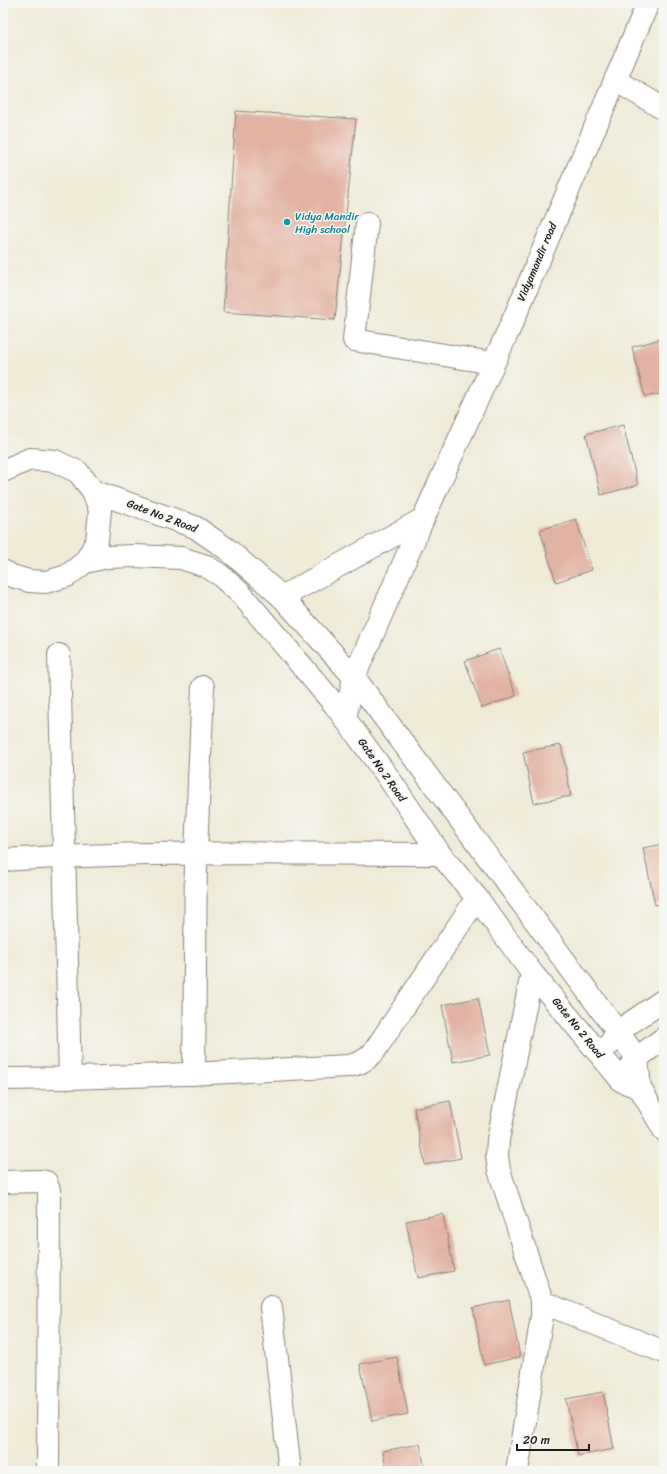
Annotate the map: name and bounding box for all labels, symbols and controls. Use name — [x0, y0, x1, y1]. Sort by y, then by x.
place label: Vidya Mandir High school — [295, 207, 360, 239]
marker: Vidya Mandir High school — [282, 217, 292, 227]
street label: Vidyamandir road — [512, 218, 563, 304]
street label: Gate No 2 Road — [124, 494, 201, 539]
street label: Gate No 2 Road — [353, 734, 412, 807]
street label: Gate No 2 Road — [547, 993, 610, 1064]
scale bar — [517, 1426, 589, 1452]
text: 20 m — [523, 1429, 550, 1451]

